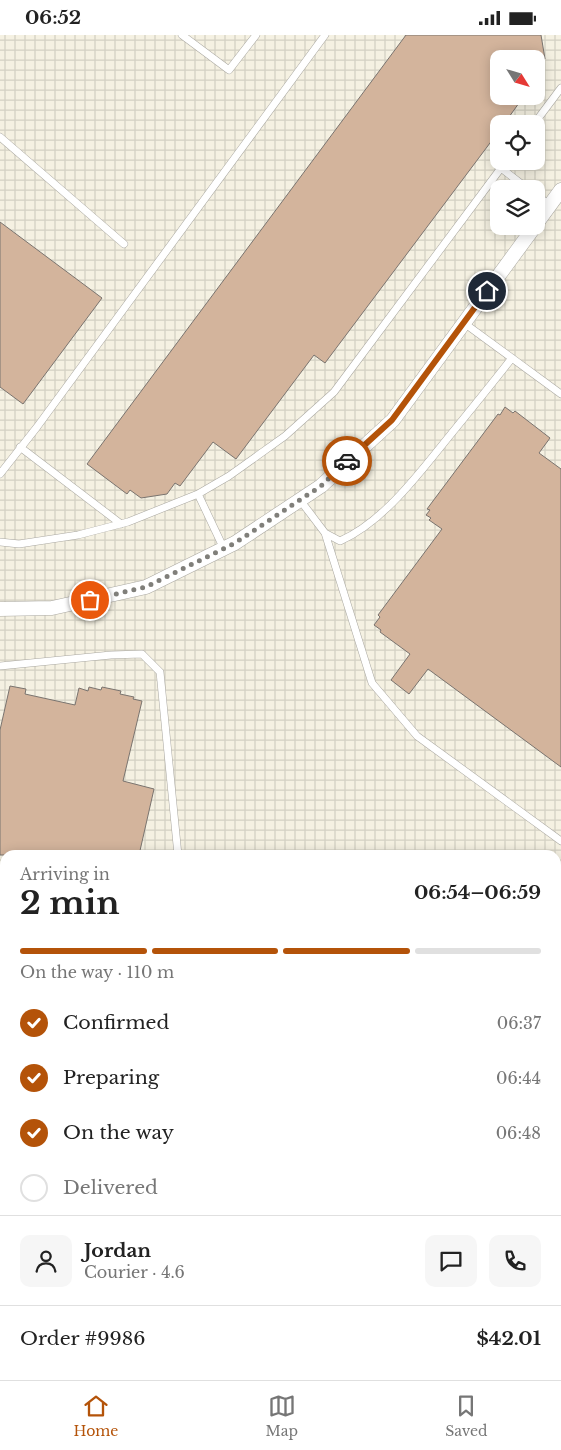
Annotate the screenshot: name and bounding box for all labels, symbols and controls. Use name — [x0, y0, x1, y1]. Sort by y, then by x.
text: 06:52 — [25, 6, 81, 29]
north arrow — [490, 50, 545, 105]
map controls — [490, 50, 545, 235]
button: locate — [490, 115, 545, 170]
button: layers — [490, 180, 545, 235]
pin — [466, 270, 508, 312]
icon: home — [473, 277, 501, 305]
courier — [322, 436, 372, 486]
icon: car — [333, 447, 361, 475]
pin — [69, 579, 111, 621]
icon: bag — [76, 586, 104, 614]
text: Arriving in — [20, 864, 110, 884]
text: 06:54–06:59 — [414, 881, 541, 904]
text: 2 min — [20, 883, 120, 923]
text: On the way · 110 m — [20, 962, 174, 982]
icon: check — [20, 1009, 48, 1037]
text: Confirmed — [63, 1011, 169, 1034]
text: 06:37 — [497, 1013, 541, 1033]
icon: check — [20, 1064, 48, 1092]
text: Preparing — [63, 1066, 159, 1089]
text: 06:44 — [496, 1068, 541, 1088]
icon: check — [20, 1119, 48, 1147]
text: On the way — [63, 1121, 174, 1144]
text: 06:48 — [496, 1123, 541, 1143]
text: Delivered — [63, 1176, 158, 1199]
button: person — [20, 1235, 72, 1287]
button: chat — [425, 1235, 477, 1287]
button: phone — [489, 1235, 541, 1287]
text: Jordan — [84, 1239, 151, 1262]
text: Courier · 4.6 — [84, 1262, 185, 1282]
text: Order #9986 — [20, 1327, 145, 1350]
text: $42.01 — [477, 1327, 541, 1350]
tab: Home — [74, 1392, 118, 1440]
tab: Map — [266, 1392, 298, 1440]
tab: Saved — [445, 1392, 487, 1440]

